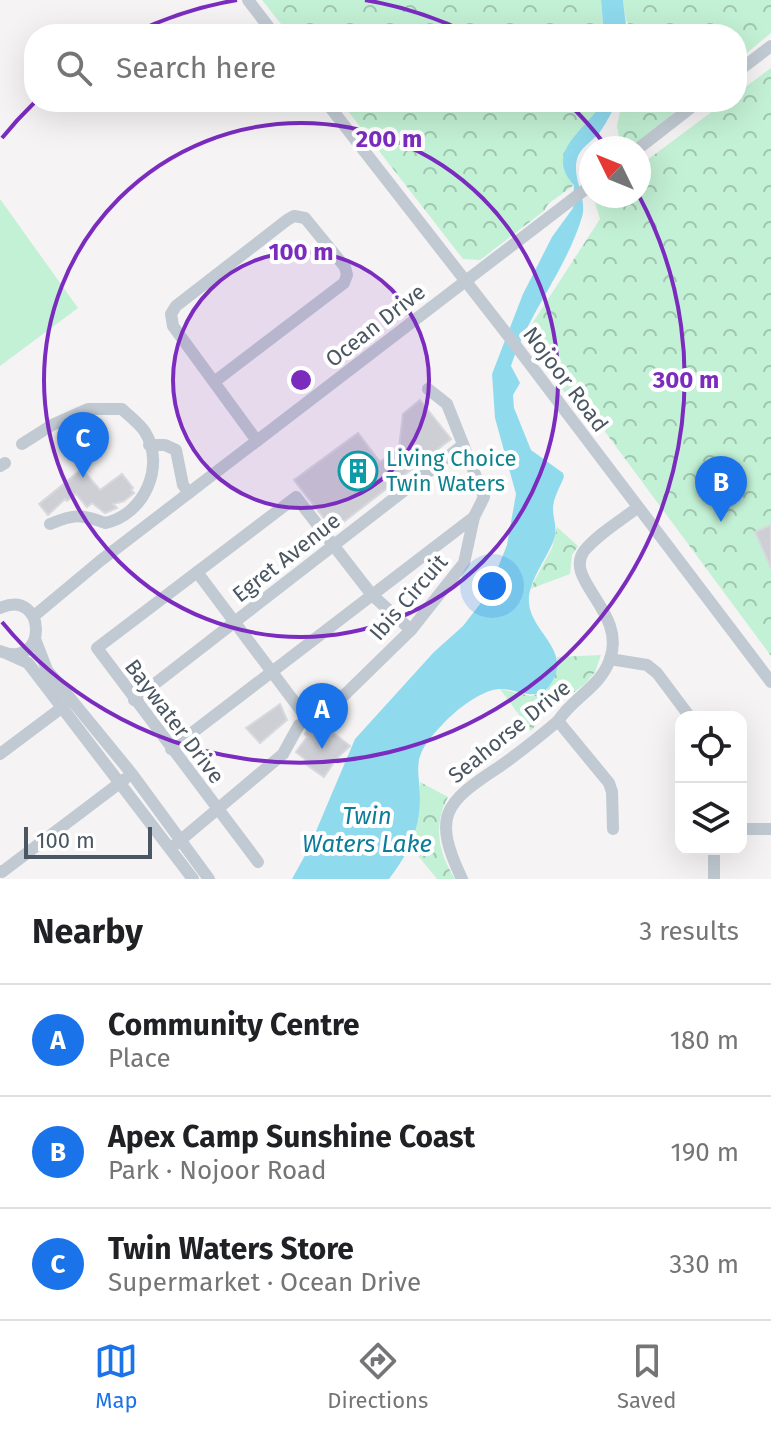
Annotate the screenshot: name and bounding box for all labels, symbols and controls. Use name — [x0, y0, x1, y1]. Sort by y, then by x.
search box — [24, 24, 747, 112]
icon: search — [52, 46, 96, 90]
text: Search here — [116, 50, 276, 86]
text: 200 m — [356, 125, 422, 153]
north arrow — [579, 136, 651, 208]
text: 100 m — [268, 238, 334, 266]
street label: Ocean Drive — [320, 278, 431, 373]
street label: Nojoor Road — [517, 321, 614, 437]
centre of rings — [287, 366, 315, 394]
text: 300 m — [652, 366, 719, 394]
pin: C — [57, 412, 109, 478]
place label: Living Choice Twin Waters — [386, 445, 516, 497]
building icon: Living Choice Twin Waters — [337, 450, 379, 492]
pin: B — [695, 456, 747, 522]
street label: Egret Avenue — [227, 507, 346, 608]
street label: Ibis Circuit — [364, 549, 453, 646]
your location — [472, 566, 512, 606]
street label: Baywater Drive — [119, 654, 230, 789]
street label: Seahorse Drive — [443, 674, 576, 789]
pin: A — [296, 683, 348, 749]
map controls — [675, 711, 747, 855]
button: locate — [675, 711, 747, 783]
button: layers — [675, 783, 747, 855]
water label: Twin Waters Lake — [302, 802, 432, 858]
scale bar — [24, 823, 152, 859]
text: 100 m — [36, 827, 95, 854]
text: Nearby — [32, 911, 143, 952]
text: 3 results — [639, 916, 739, 947]
text: Community Centre — [108, 1007, 360, 1043]
text: A — [50, 1025, 66, 1056]
text: 180 m — [670, 1025, 739, 1056]
text: Place — [108, 1043, 171, 1074]
text: Apex Camp Sunshine Coast — [108, 1119, 475, 1155]
text: B — [50, 1137, 66, 1168]
text: 190 m — [670, 1137, 739, 1168]
text: Park · Nojoor Road — [108, 1155, 327, 1186]
text: Twin Waters Store — [108, 1231, 354, 1267]
text: C — [51, 1249, 65, 1280]
text: 330 m — [669, 1249, 739, 1280]
text: Supermarket · Ocean Drive — [108, 1267, 421, 1298]
tab: Map — [94, 1339, 138, 1414]
tab: Directions — [327, 1339, 428, 1414]
tab: Saved — [617, 1339, 677, 1414]

